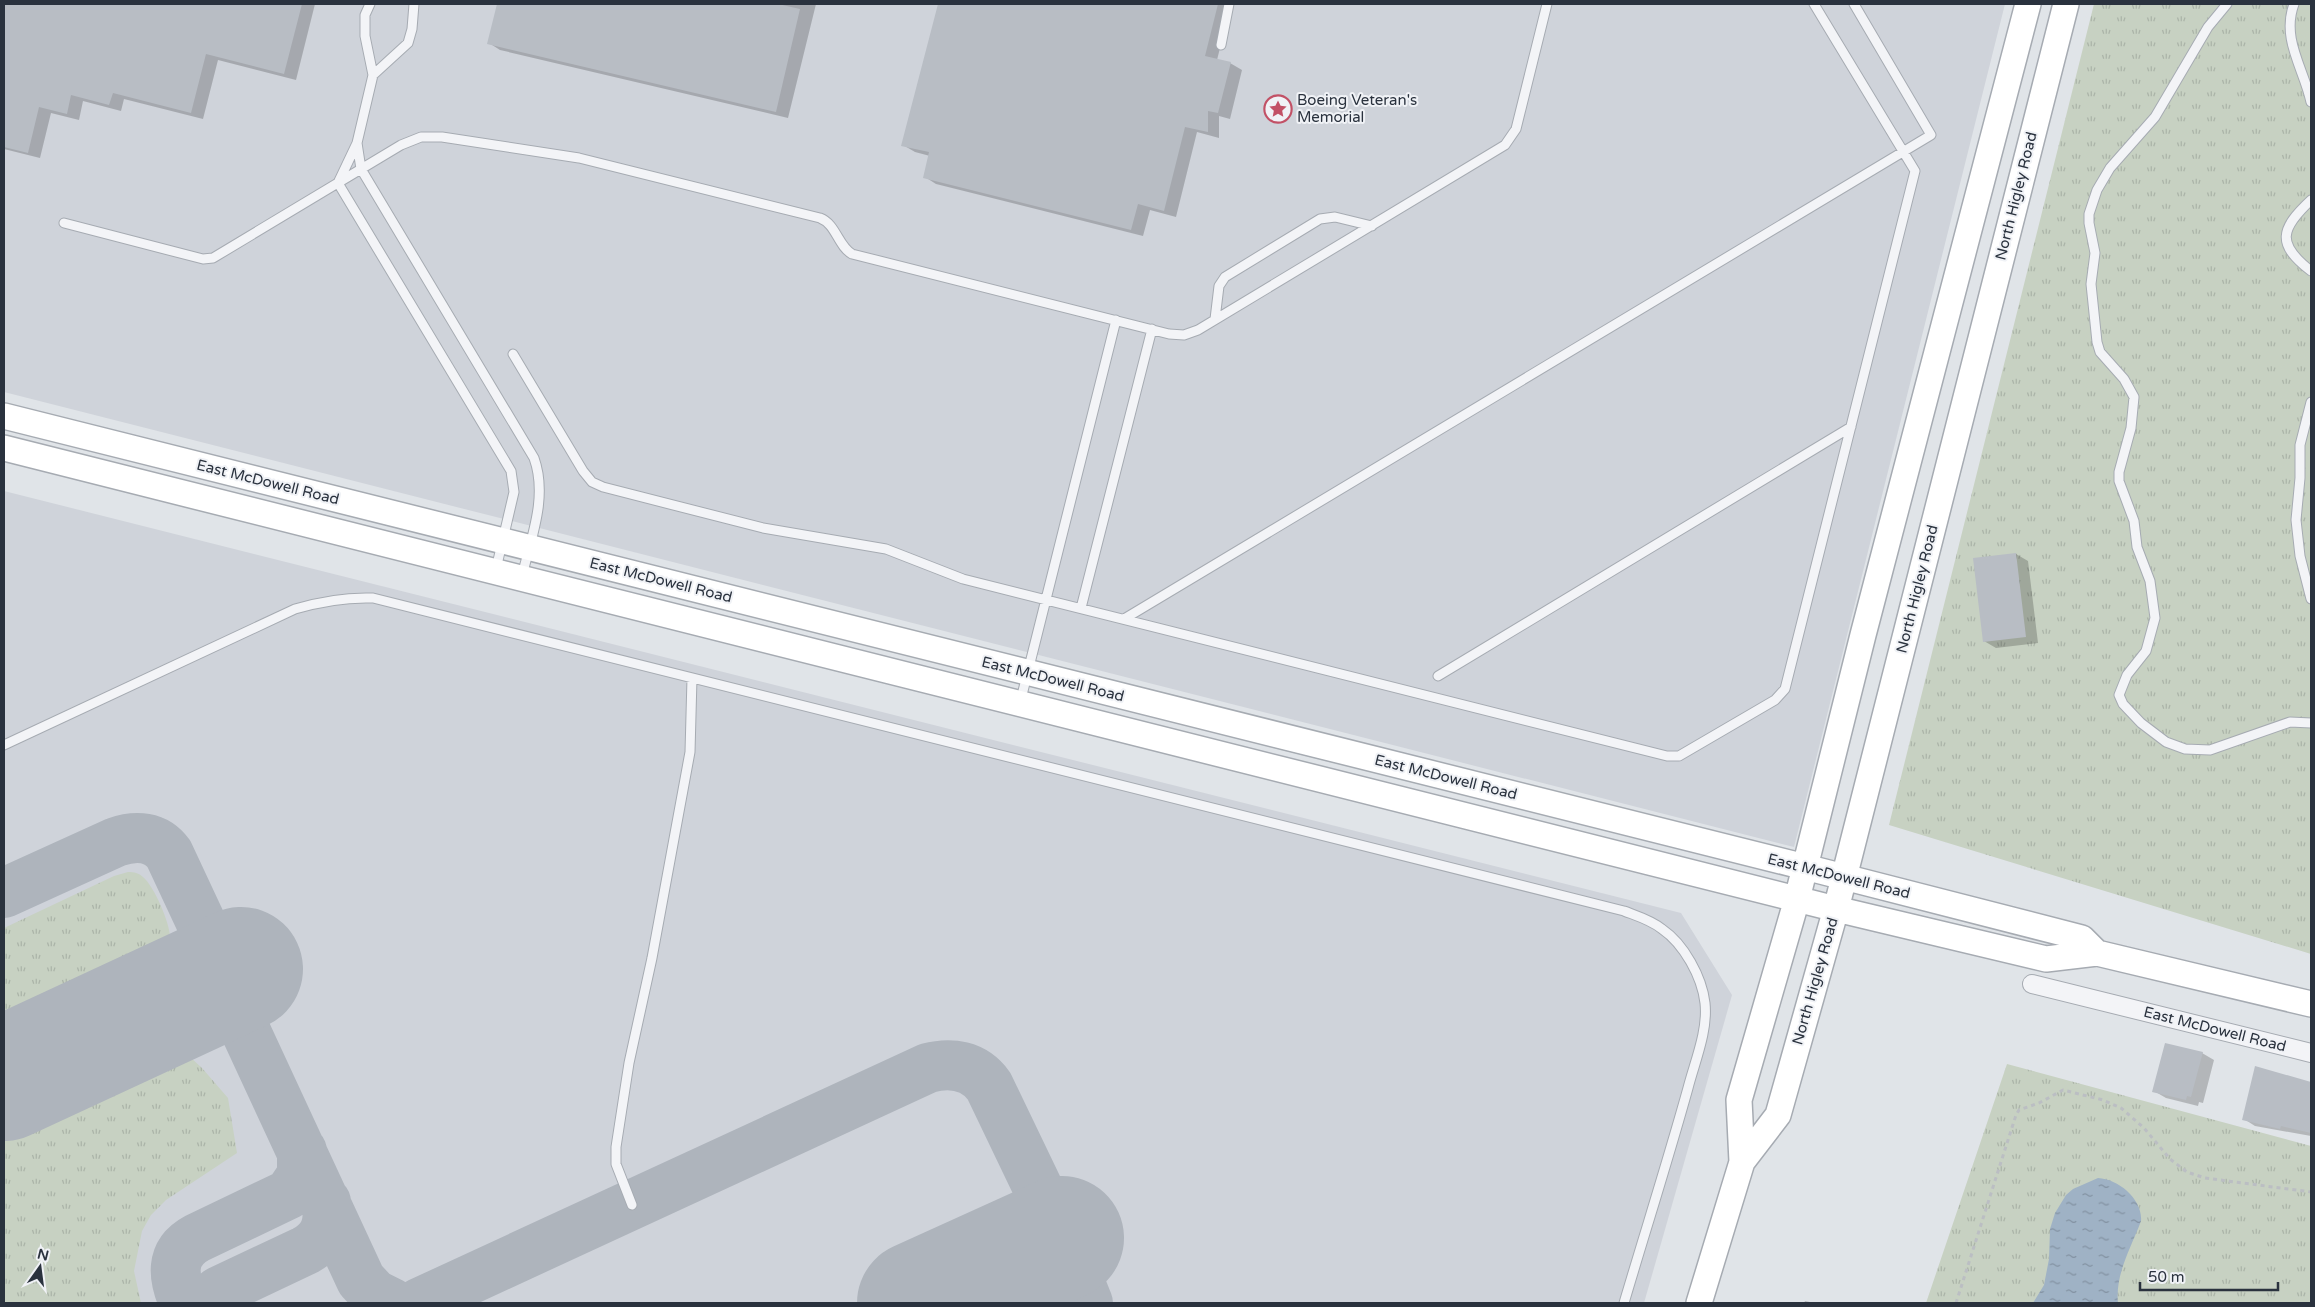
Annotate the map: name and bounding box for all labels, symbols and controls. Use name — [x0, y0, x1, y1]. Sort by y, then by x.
place label: Boeing Veteran's Memorial — [1297, 91, 1417, 126]
place icon: Boeing Veteran's Memorial — [1263, 94, 1293, 124]
street label: North Higley Road — [1991, 130, 2041, 262]
street label: East McDowell Road — [195, 456, 341, 508]
street label: North Higley Road — [1892, 523, 1942, 655]
street label: East McDowell Road — [588, 554, 734, 606]
street label: East McDowell Road — [980, 653, 1126, 705]
street label: East McDowell Road — [1373, 751, 1519, 803]
street label: East McDowell Road — [1766, 850, 1912, 902]
street label: North Higley Road — [1788, 915, 1842, 1047]
street label: East McDowell Road — [2142, 1003, 2288, 1055]
north arrow — [15, 1242, 65, 1292]
text: N — [36, 1245, 51, 1264]
scale bar — [2140, 1260, 2278, 1292]
text: 50 m — [2148, 1268, 2185, 1286]

